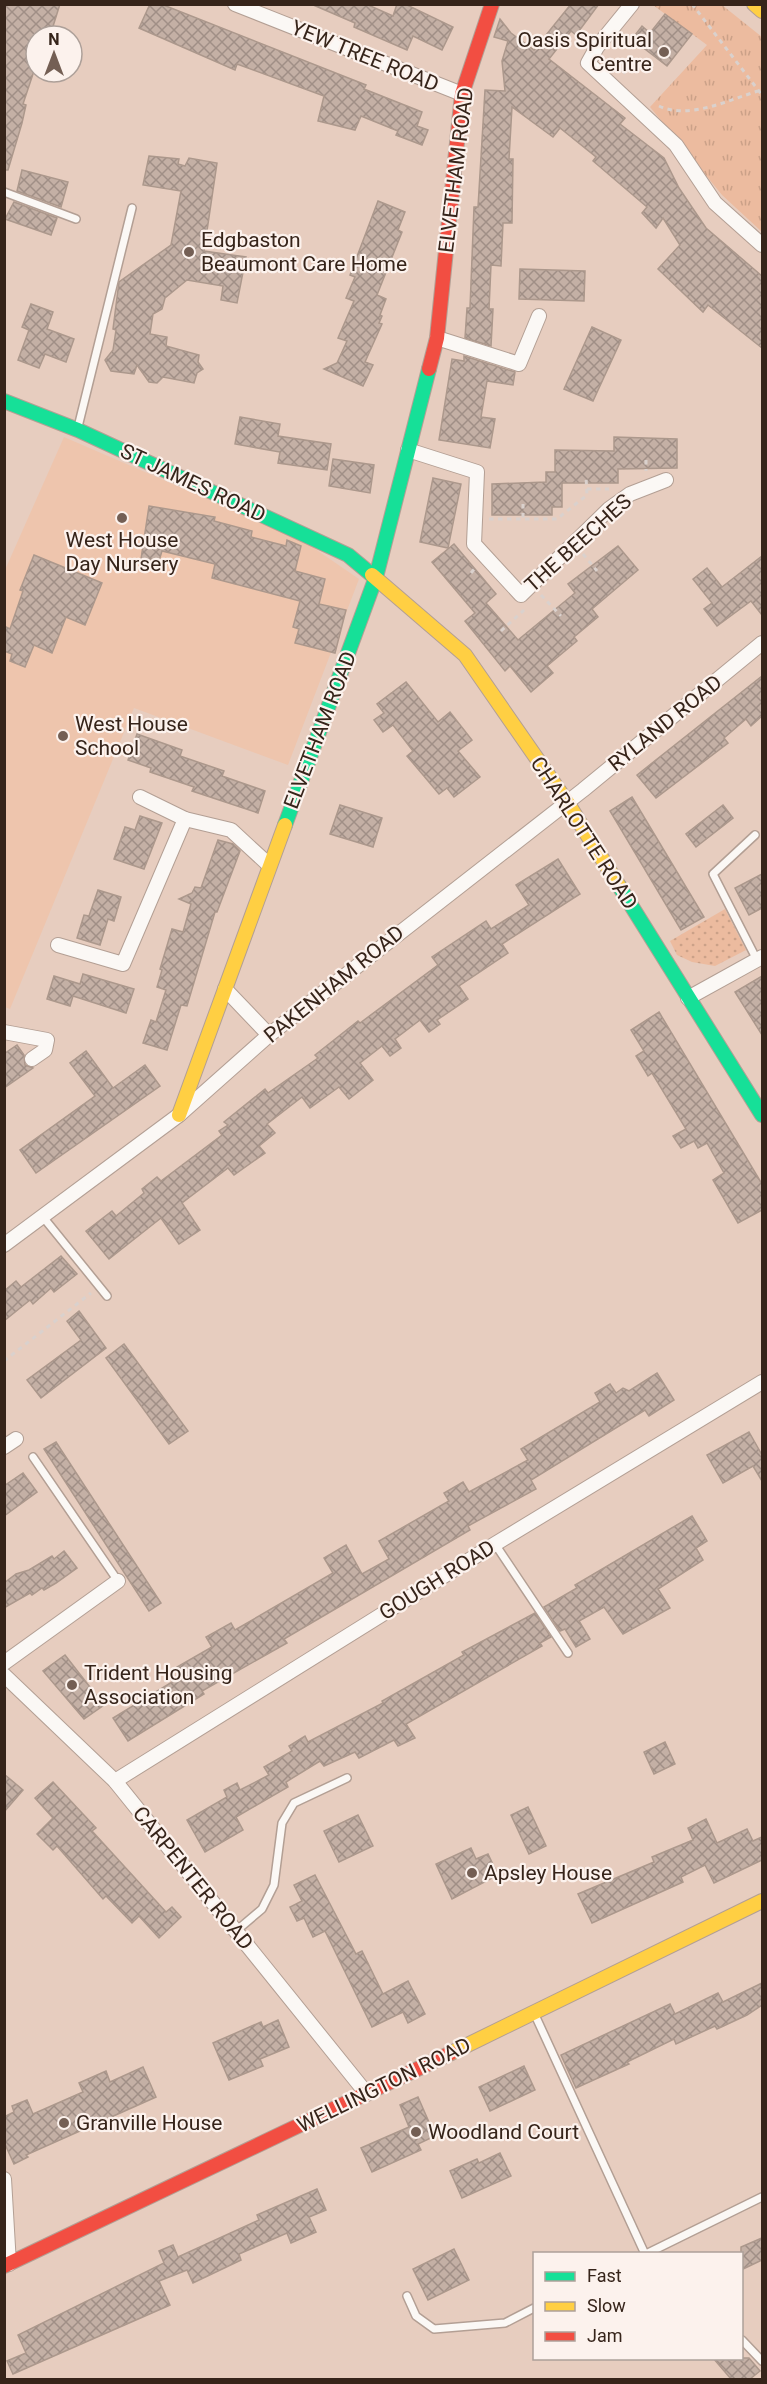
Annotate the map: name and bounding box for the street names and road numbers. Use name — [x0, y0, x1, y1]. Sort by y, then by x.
street label: YEW TREE ROAD — [288, 15, 442, 97]
street label: ELVETHAM ROAD — [434, 86, 478, 254]
street label: ST JAMES ROAD — [117, 439, 269, 527]
street label: THE BEECHES — [520, 489, 636, 597]
street label: ELVETHAM ROAD — [279, 648, 361, 812]
street label: RYLAND ROAD — [603, 670, 727, 776]
street label: CHARLOTTE ROAD — [526, 752, 642, 914]
street label: PAKENHAM ROAD — [259, 920, 409, 1048]
street label: GOUGH ROAD — [375, 1535, 499, 1625]
street label: CARPENTER ROAD — [128, 1801, 258, 1955]
street label: WELLINGTON ROAD — [293, 2033, 475, 2137]

